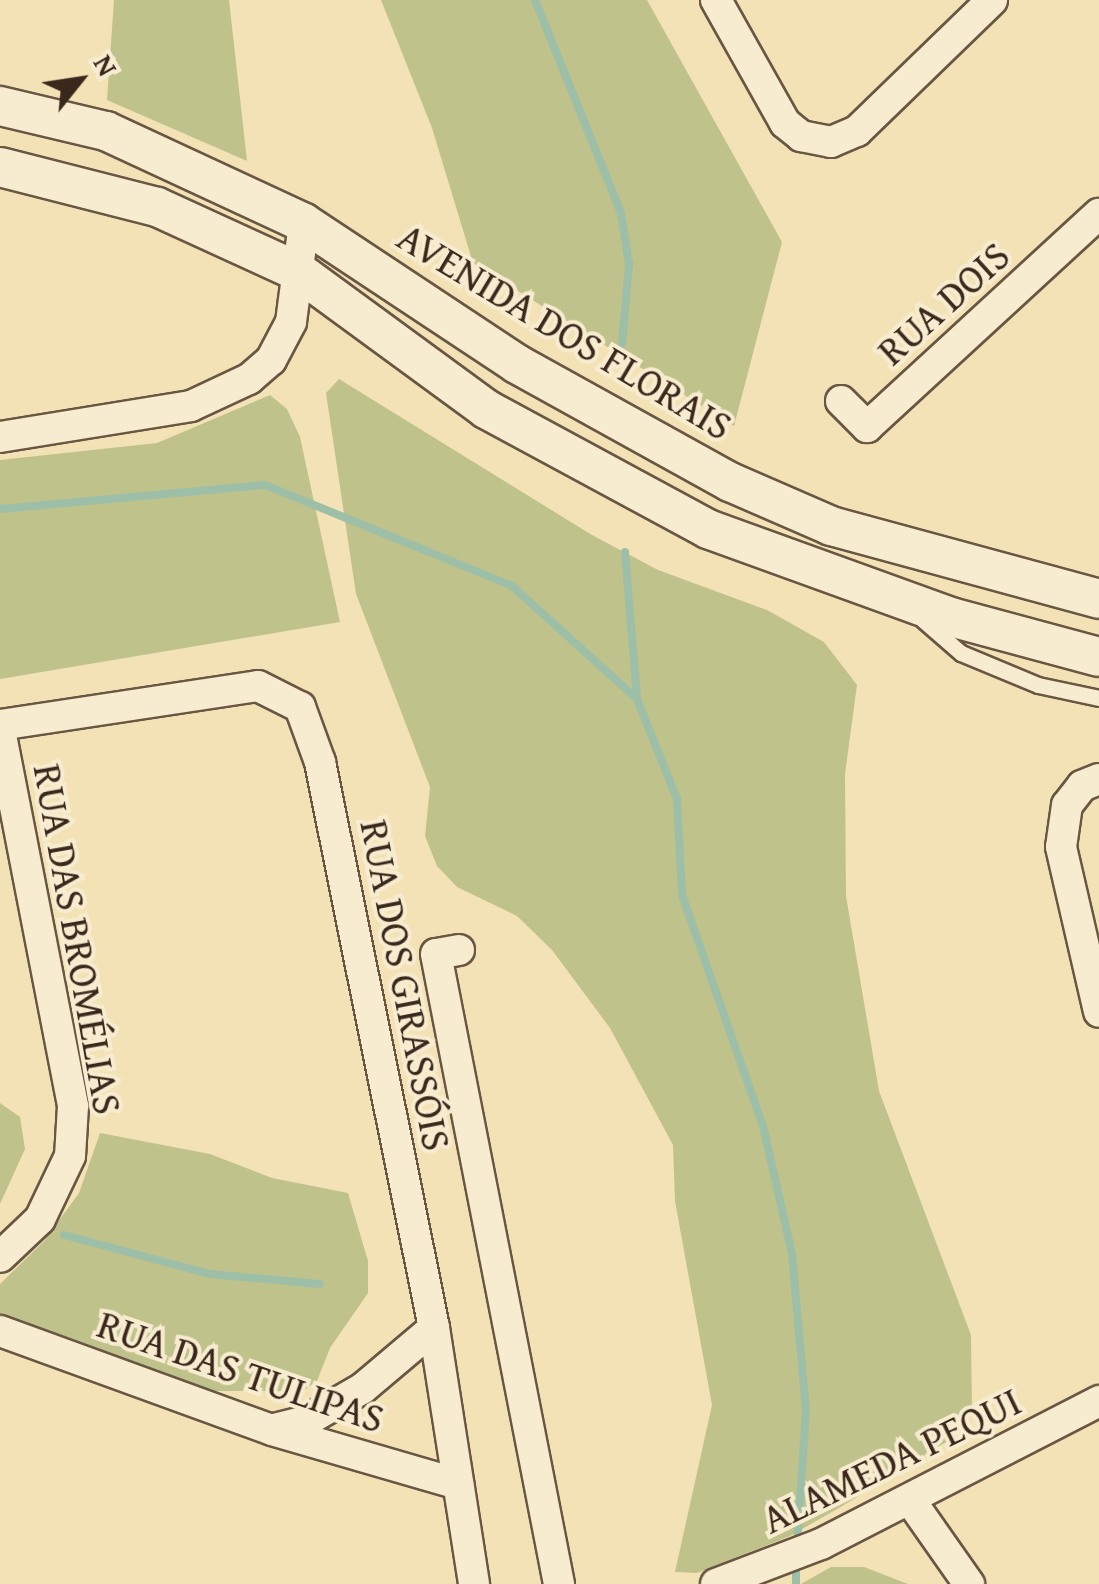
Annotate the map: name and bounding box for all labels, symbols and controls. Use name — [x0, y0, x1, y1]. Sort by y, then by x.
north arrow — [30, 30, 130, 130]
text: N — [84, 46, 129, 83]
street label: AVENIDA DOS FLORAIS — [389, 212, 741, 450]
street label: RUA DOIS — [867, 231, 1019, 375]
street label: RUA DAS BROMÉLIAS — [24, 760, 132, 1118]
street label: RUA DOS GIRASSÓIS — [350, 816, 462, 1154]
street label: RUA DAS TULIPAS — [91, 1300, 391, 1442]
street label: ALAMEDA PEQUI — [754, 1377, 1028, 1543]

